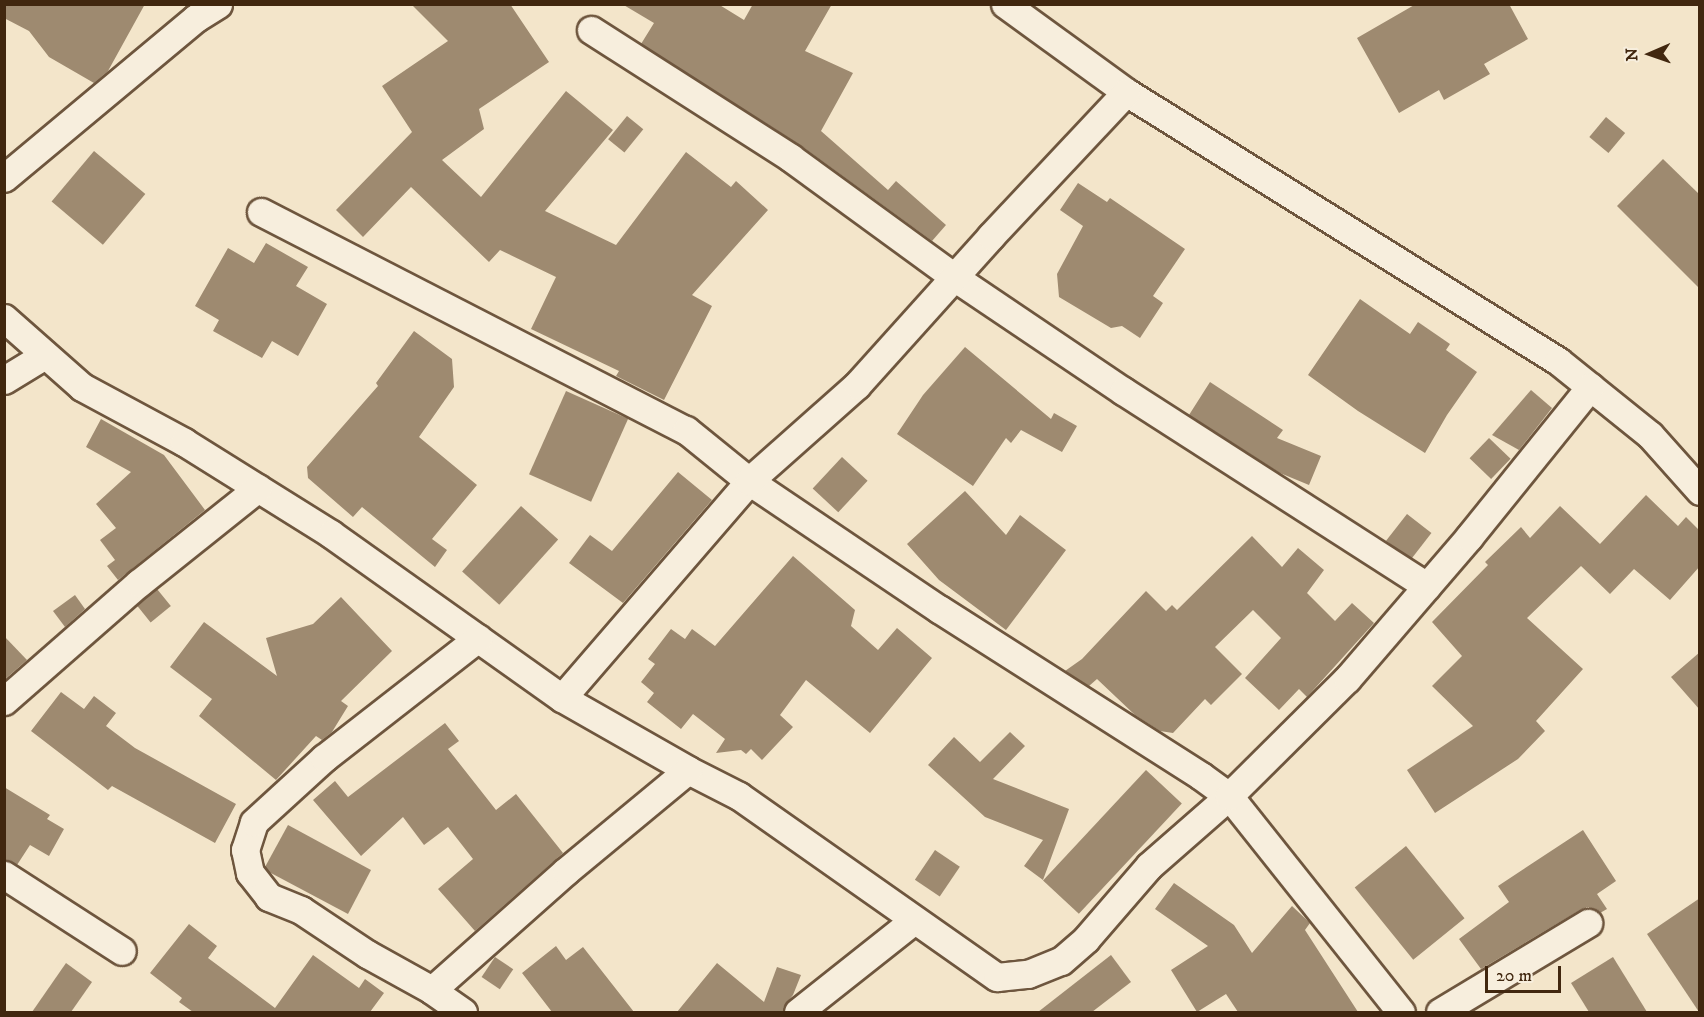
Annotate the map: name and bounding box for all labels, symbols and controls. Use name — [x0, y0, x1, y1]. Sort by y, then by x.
north arrow — [1620, 24, 1680, 84]
text: N — [1622, 48, 1642, 62]
scale bar — [1488, 954, 1564, 992]
text: 20 m — [1496, 965, 1532, 987]

